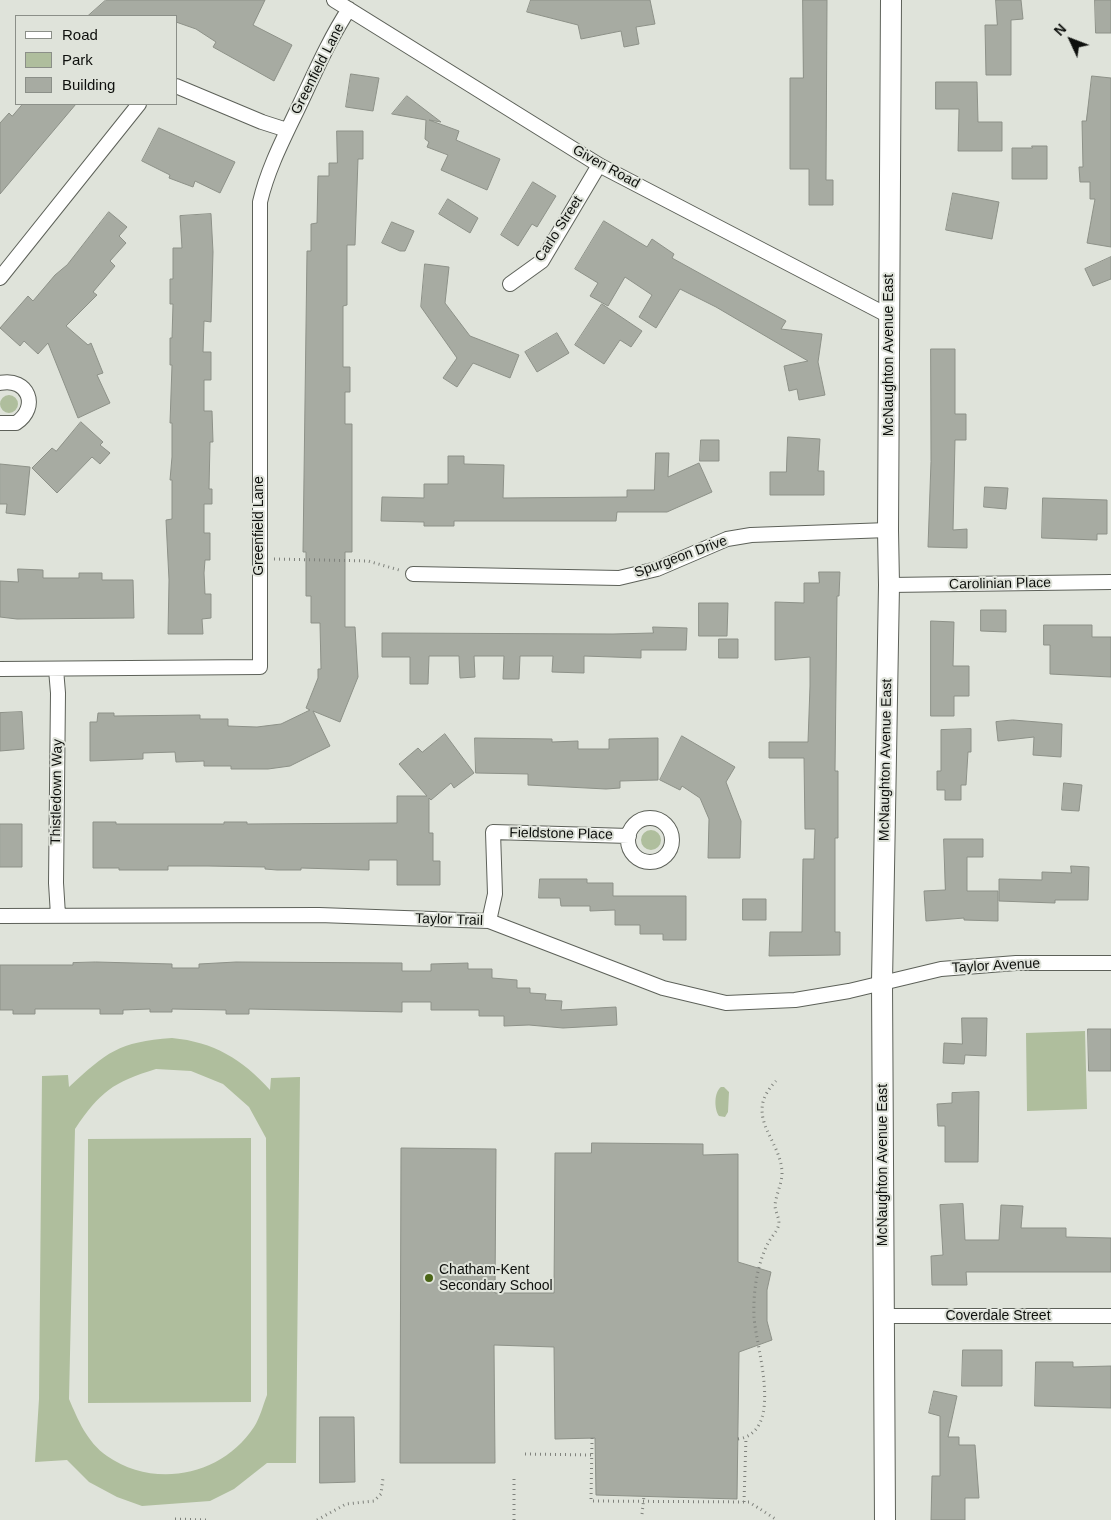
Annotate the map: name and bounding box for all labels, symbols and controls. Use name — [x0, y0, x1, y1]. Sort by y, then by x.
legend — [15, 15, 178, 105]
north arrow — [1046, 15, 1096, 65]
street label: Greenfield Lane — [288, 21, 348, 117]
text: N — [1051, 21, 1069, 39]
text: Road — [62, 26, 98, 43]
text: Park — [62, 51, 93, 68]
text: Building — [62, 76, 115, 93]
street label: Given Road — [570, 142, 642, 192]
street label: Carlo Street — [532, 193, 586, 265]
street label: McNaughton Avenue East — [881, 274, 897, 436]
street label: Greenfield Lane — [251, 476, 267, 576]
street label: Spurgeon Drive — [632, 532, 730, 582]
street label: Carolinian Place — [949, 575, 1051, 593]
street label: McNaughton Avenue East — [876, 679, 896, 841]
street label: Thistledown Way — [48, 739, 66, 845]
street label: Fieldstone Place — [509, 825, 613, 843]
street label: Taylor Trail — [415, 910, 483, 930]
street label: Taylor Avenue — [951, 955, 1041, 977]
street label: McNaughton Avenue East — [875, 1084, 891, 1246]
place label: Chatham-Kent Secondary School — [439, 1262, 553, 1294]
marker: Chatham-Kent Secondary School — [423, 1272, 435, 1284]
street label: Coverdale Street — [945, 1308, 1051, 1324]

